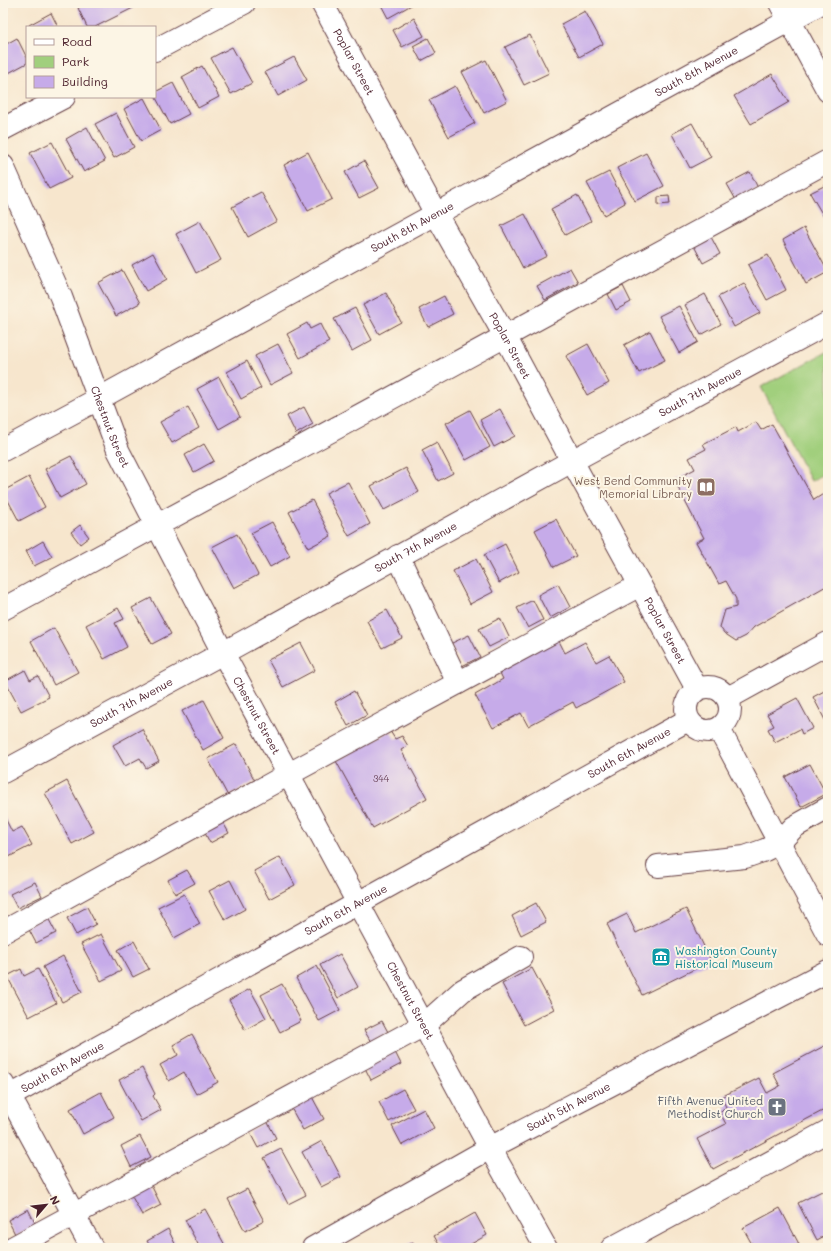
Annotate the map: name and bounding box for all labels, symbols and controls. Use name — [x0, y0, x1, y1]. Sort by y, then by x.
legend — [26, 26, 156, 98]
street label: Poplar Street — [330, 26, 379, 98]
text: Road — [62, 33, 92, 49]
street label: South 8th Avenue — [652, 42, 741, 100]
text: Park — [62, 53, 89, 69]
text: Building — [62, 73, 108, 89]
street label: South 8th Avenue — [368, 198, 456, 255]
street label: Poplar Street — [486, 310, 535, 382]
street label: South 7th Avenue — [656, 363, 744, 420]
street label: Chestnut Street — [88, 384, 134, 470]
place label: West Bend Community Memorial Library — [574, 473, 692, 501]
library icon: West Bend Community Memorial Library — [695, 476, 717, 498]
street label: South 7th Avenue — [371, 518, 460, 575]
street label: Poplar Street — [641, 594, 690, 666]
street label: South 7th Avenue — [87, 673, 175, 731]
street label: Chestnut Street — [230, 673, 284, 757]
street label: South 6th Avenue — [585, 723, 673, 781]
house number: 344 — [373, 773, 390, 784]
street label: South 6th Avenue — [301, 880, 390, 938]
place label: Washington County Historical Museum — [675, 943, 777, 971]
museum icon: Washington County Historical Museum — [650, 946, 672, 968]
street label: Chestnut Street — [384, 959, 438, 1042]
street label: South 6th Avenue — [18, 1037, 107, 1096]
street label: South 5th Avenue — [524, 1078, 613, 1135]
place label: Fifth Avenue United Methodist Church — [658, 1093, 763, 1121]
church icon: Fifth Avenue United Methodist Church — [766, 1096, 788, 1118]
north arrow — [26, 1185, 66, 1225]
text: N — [47, 1193, 64, 1207]

